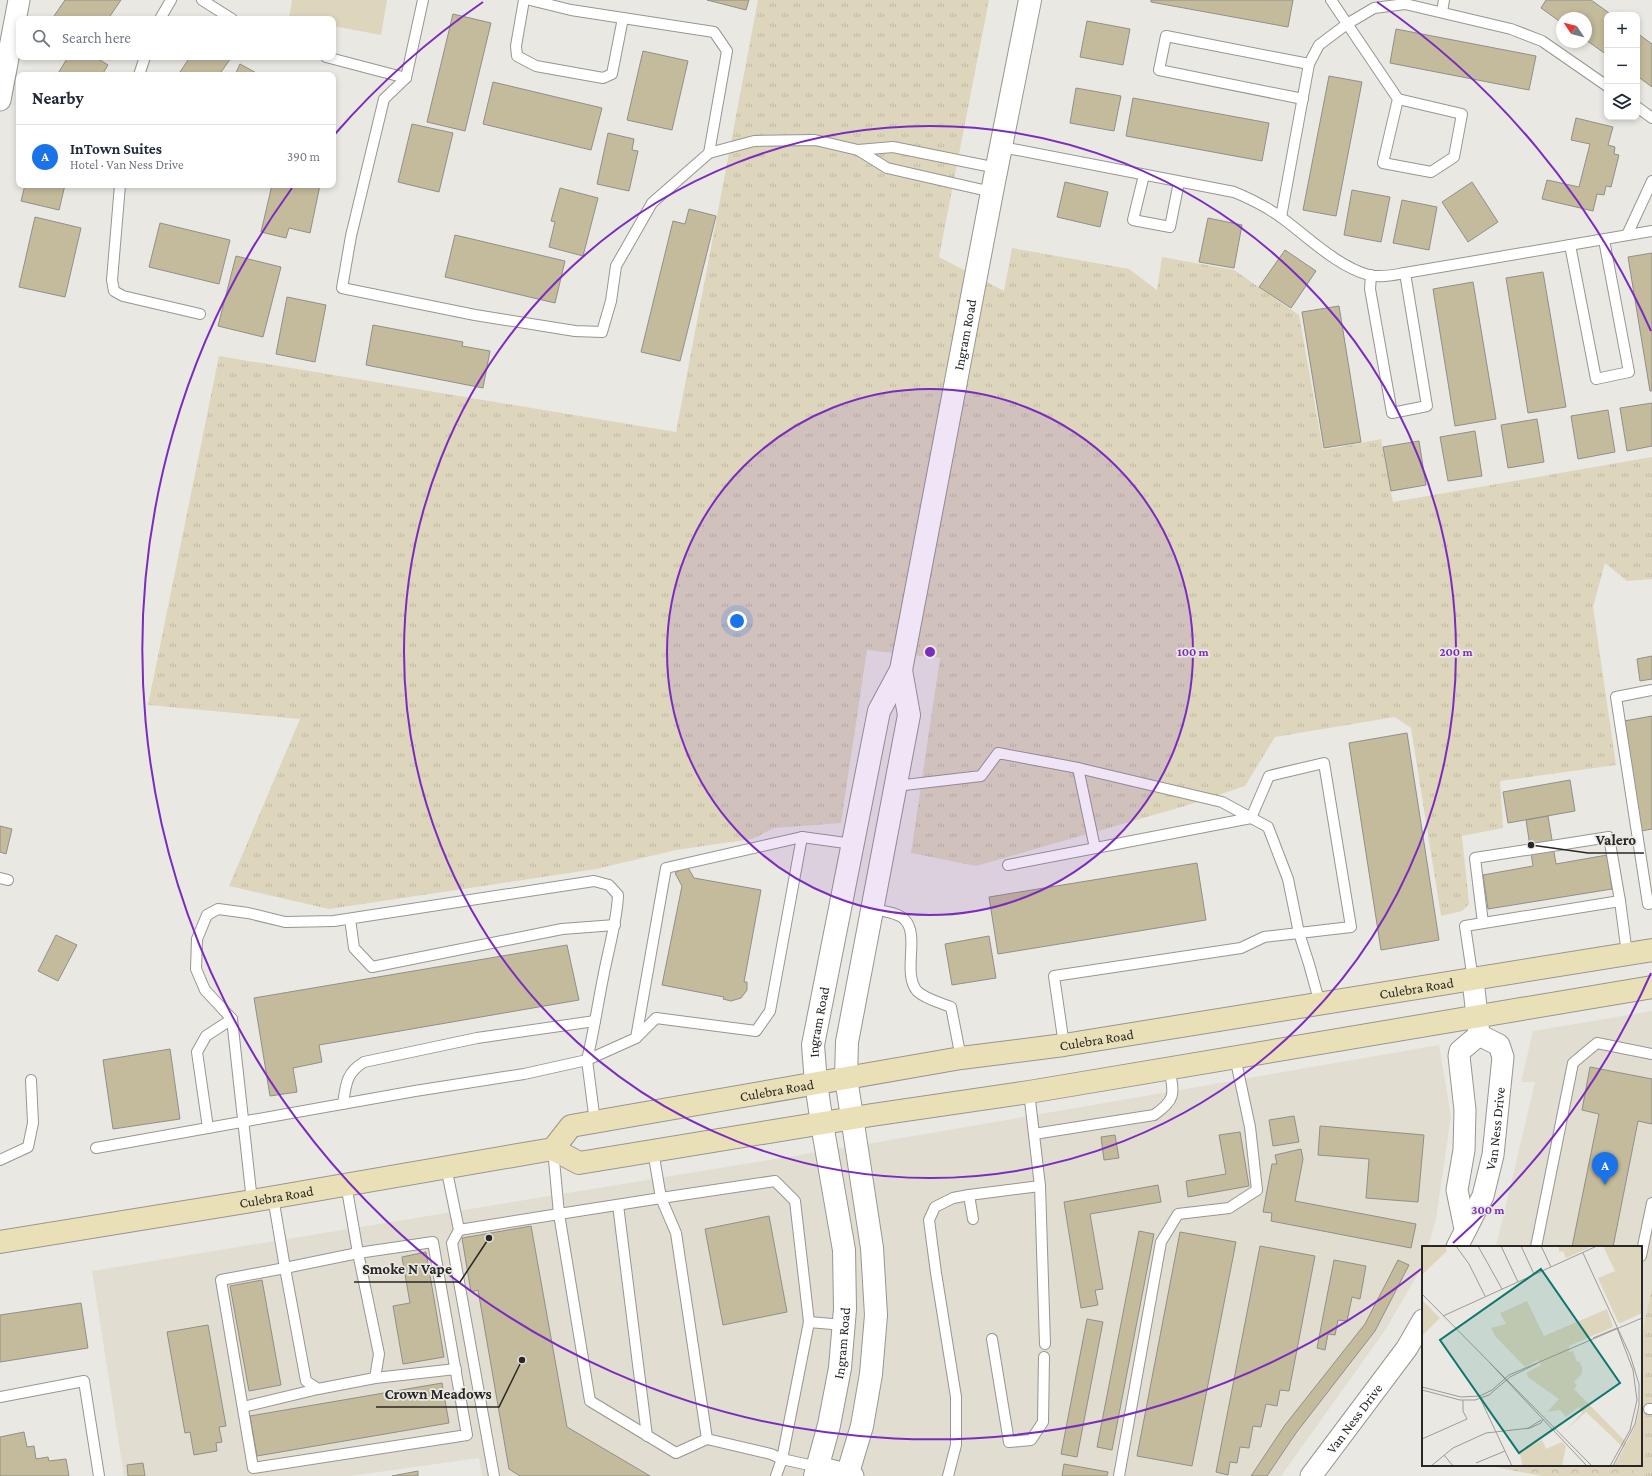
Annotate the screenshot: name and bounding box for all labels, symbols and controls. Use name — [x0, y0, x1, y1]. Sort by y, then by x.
north arrow — [1556, 12, 1592, 48]
map controls — [1604, 12, 1640, 120]
button: + — [1604, 12, 1640, 48]
search box — [16, 16, 336, 60]
icon: search — [30, 27, 52, 49]
text: Search here — [62, 30, 131, 46]
button: − — [1604, 48, 1640, 84]
button: layers — [1604, 84, 1640, 120]
text: Nearby — [32, 89, 84, 108]
text: InTown Suites — [70, 141, 162, 157]
text: A — [41, 149, 49, 164]
text: 390 m — [287, 149, 320, 164]
text: Hotel · Van Ness Drive — [70, 157, 184, 172]
street label: Ingram Road — [950, 297, 980, 372]
your location — [727, 611, 747, 631]
centre of rings — [923, 645, 937, 659]
text: 100 m — [1177, 645, 1210, 659]
text: 200 m — [1439, 645, 1473, 659]
callout: Valero — [1588, 826, 1644, 853]
text: Valero — [1595, 832, 1636, 848]
street label: Culebra Road — [1378, 974, 1455, 1002]
street label: Ingram Road — [805, 985, 832, 1058]
street label: Culebra Road — [1059, 1026, 1136, 1053]
street label: Culebra Road — [738, 1076, 816, 1104]
street label: Van Ness Drive — [1482, 1086, 1508, 1172]
pin: A — [1592, 1152, 1618, 1185]
street label: Culebra Road — [238, 1182, 315, 1211]
text: 300 m — [1472, 1203, 1505, 1217]
inset map — [1422, 1246, 1642, 1466]
callout: Smoke N Vape — [354, 1255, 460, 1282]
text: Smoke N Vape — [362, 1261, 452, 1277]
street label: Ingram Road — [830, 1306, 853, 1380]
callout: Crown Meadows — [376, 1380, 499, 1407]
street label: Van Ness Drive — [1323, 1380, 1386, 1457]
text: Crown Meadows — [384, 1386, 492, 1402]

